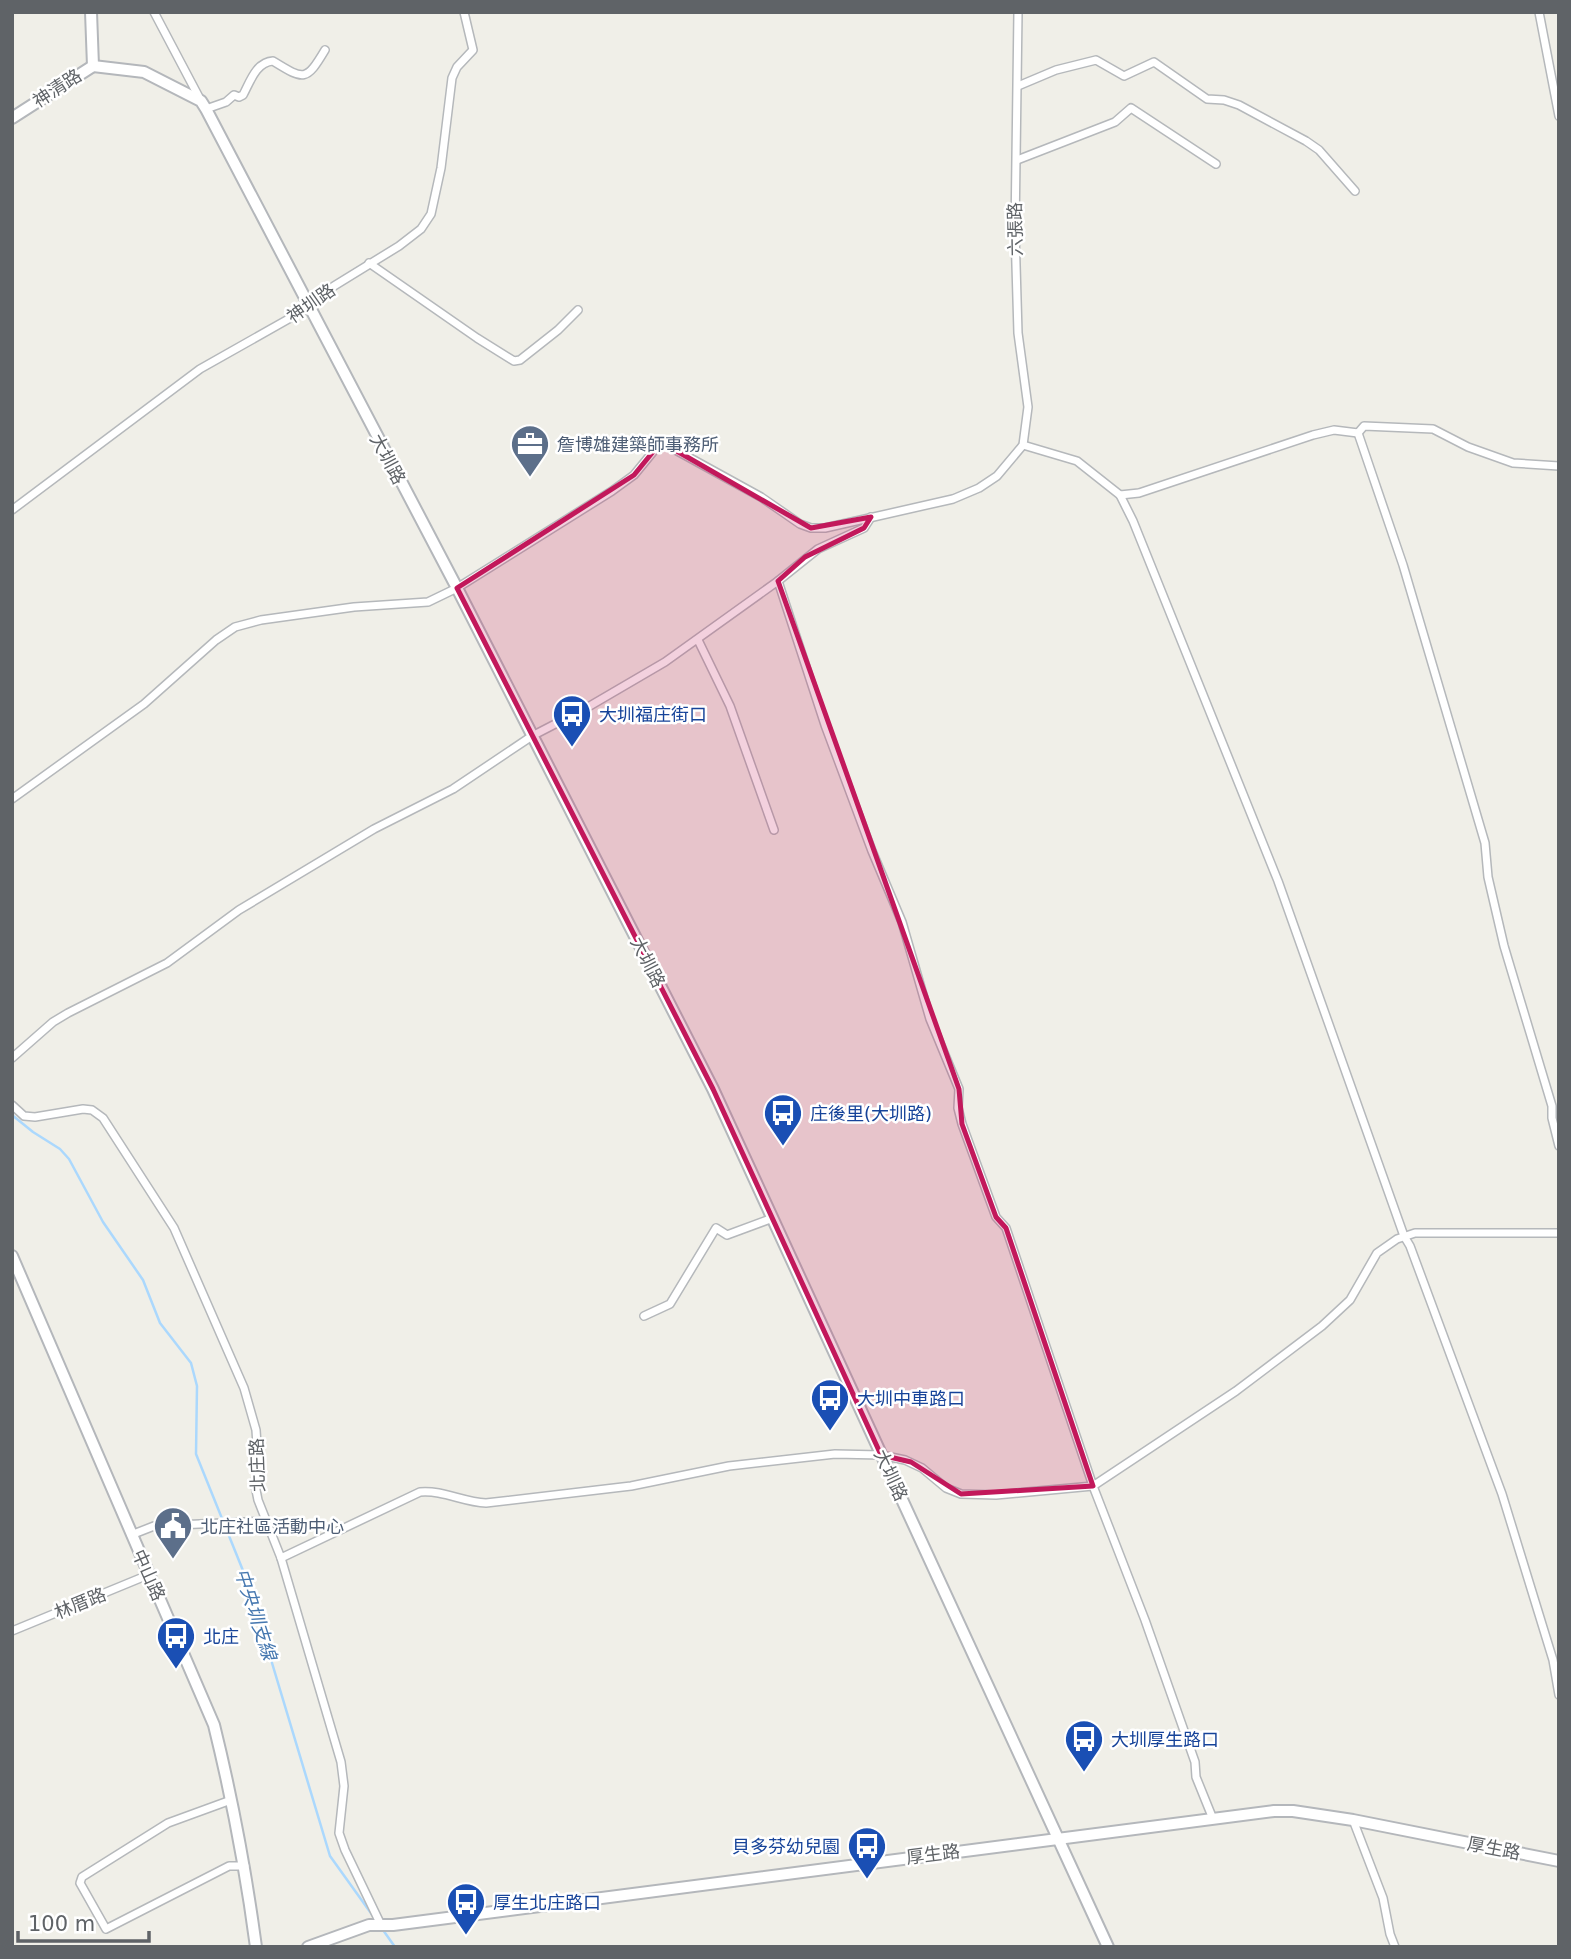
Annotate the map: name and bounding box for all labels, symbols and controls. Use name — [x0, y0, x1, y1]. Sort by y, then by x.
street label: 神清路 — [29, 64, 85, 112]
street label: 六張路 — [1004, 202, 1026, 256]
street label: 神圳路 — [283, 279, 339, 327]
office icon: 詹博雄建築師事務所 — [509, 423, 551, 478]
street label: 大圳路 — [366, 430, 410, 488]
place label: 詹博雄建築師事務所 — [557, 434, 719, 455]
bus stop icon: 大圳福庄街口 — [551, 693, 593, 748]
place label: 大圳福庄街口 — [599, 704, 707, 725]
street label: 大圳路 — [626, 933, 670, 991]
bus stop icon: 庄後里(大圳路) — [762, 1092, 804, 1147]
place label: 庄後里(大圳路) — [810, 1103, 932, 1124]
bus stop icon: 大圳中車路口 — [809, 1377, 851, 1432]
place label: 大圳中車路口 — [857, 1388, 965, 1409]
street label: 北庄路 — [246, 1438, 268, 1492]
street label: 大圳路 — [870, 1446, 912, 1504]
public building icon: 北庄社區活動中心 — [152, 1505, 194, 1560]
place label: 北庄社區活動中心 — [200, 1516, 344, 1537]
street label: 中山路 — [128, 1546, 170, 1604]
water label: 中央圳支線 — [231, 1565, 282, 1664]
street label: 林厝路 — [51, 1583, 109, 1623]
bus stop icon: 北庄 — [155, 1615, 197, 1670]
place label: 北庄 — [203, 1626, 239, 1647]
bus stop icon: 大圳厚生路口 — [1063, 1718, 1105, 1773]
place label: 大圳厚生路口 — [1111, 1729, 1219, 1750]
bus stop icon: 貝多芬幼兒園 — [846, 1825, 888, 1880]
street label: 厚生路 — [1465, 1833, 1523, 1863]
place label: 貝多芬幼兒園 — [732, 1836, 840, 1857]
street label: 厚生路 — [905, 1840, 961, 1868]
bus stop icon: 厚生北庄路口 — [445, 1881, 487, 1936]
place label: 厚生北庄路口 — [493, 1892, 601, 1913]
scale bar — [18, 1899, 149, 1943]
text: 100 m — [28, 1912, 95, 1936]

